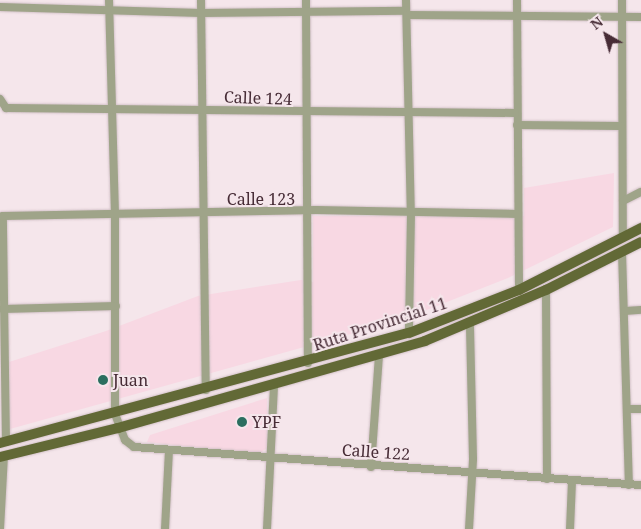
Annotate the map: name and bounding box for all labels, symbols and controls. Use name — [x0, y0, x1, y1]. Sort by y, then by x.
north arrow — [581, 10, 631, 60]
text: N — [586, 12, 607, 34]
street label: Calle 124 — [224, 87, 292, 109]
street label: Calle 123 — [227, 189, 295, 209]
street label: Ruta Provincial 11 — [311, 293, 449, 355]
place label: Juan — [113, 370, 148, 390]
marker: Juan — [97, 374, 109, 386]
place label: YPF — [252, 412, 281, 432]
marker: YPF — [236, 416, 248, 428]
street label: Calle 122 — [341, 440, 411, 464]

